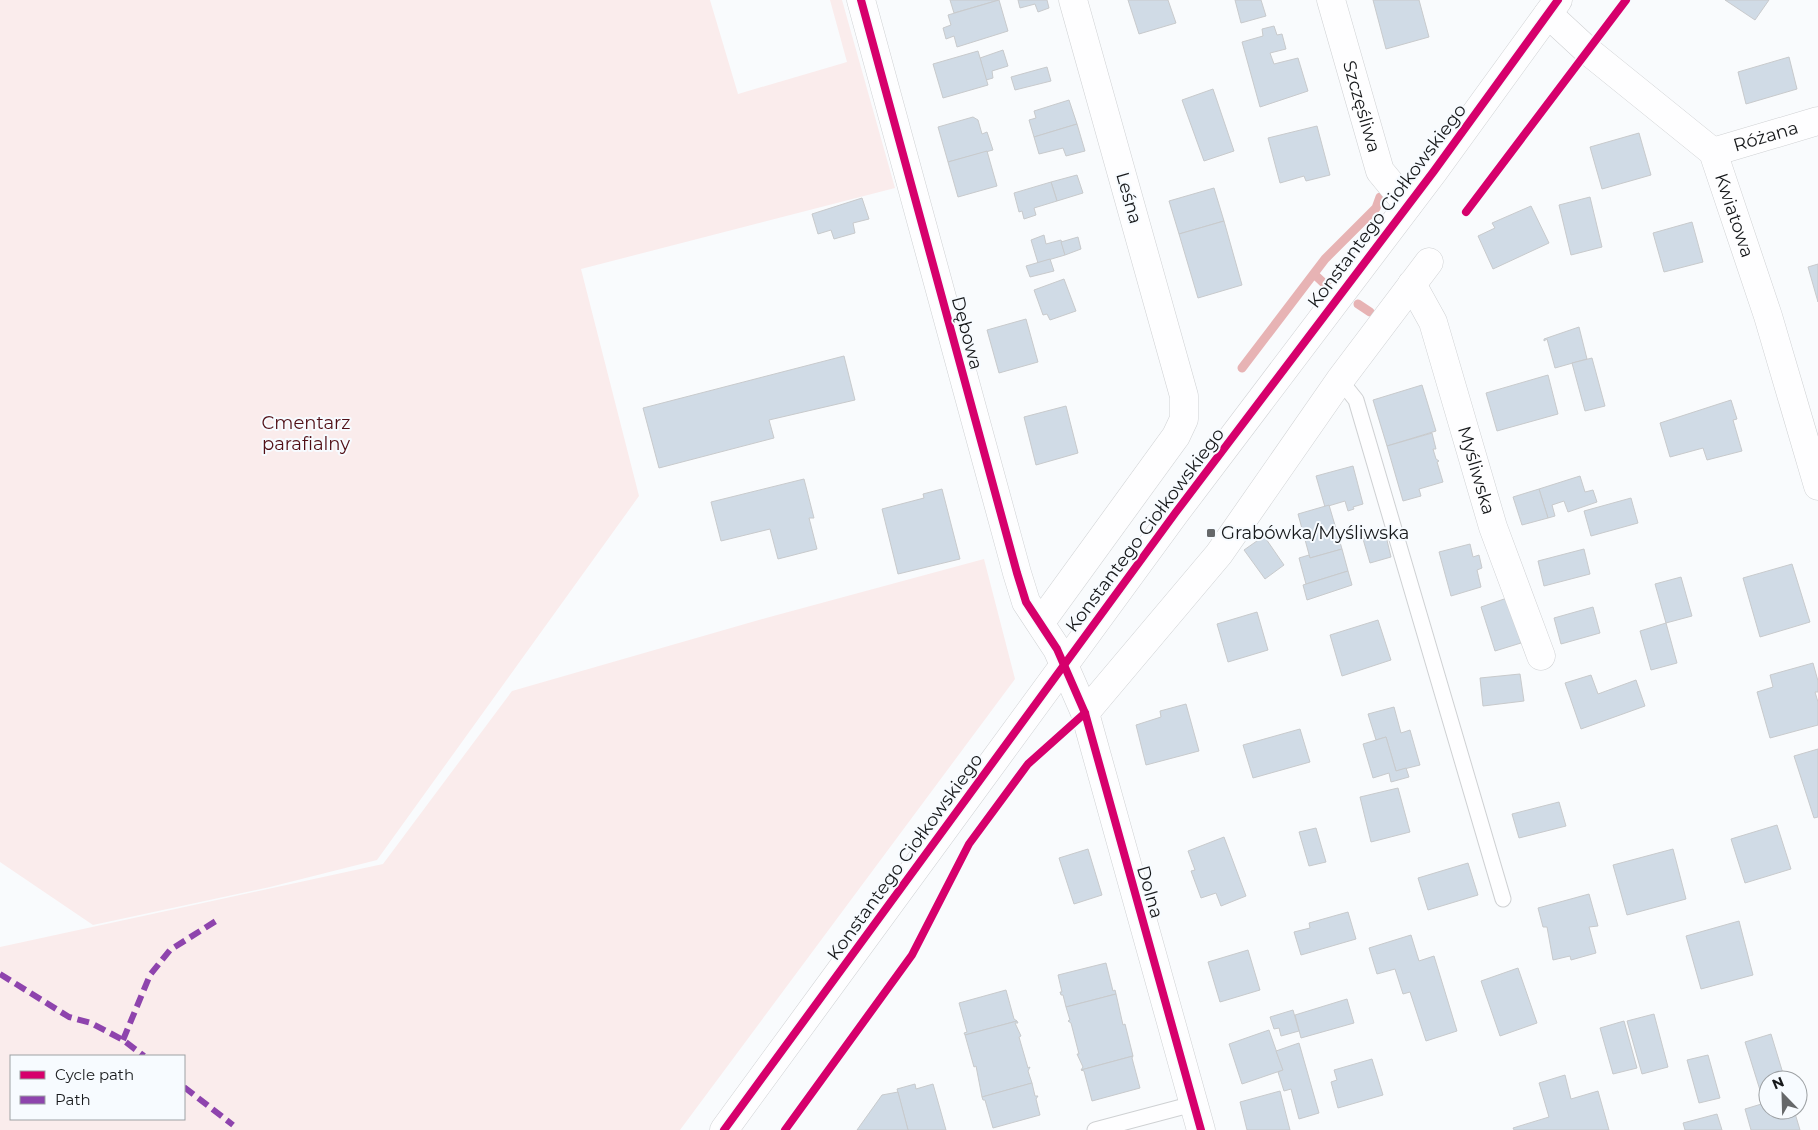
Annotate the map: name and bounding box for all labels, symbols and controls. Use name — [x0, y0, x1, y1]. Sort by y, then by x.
street label: Szczęśliwa — [1338, 58, 1385, 155]
street label: Konstantego Ciołkowskiego — [1303, 99, 1471, 313]
street label: Różana — [1731, 116, 1801, 156]
street label: Leśna — [1111, 170, 1147, 226]
street label: Kwiatowa — [1710, 170, 1759, 260]
street label: Dębowa — [947, 294, 987, 372]
park label: Cmentarz parafialny — [262, 412, 350, 455]
street label: Konstantego Ciołkowskiego — [1061, 423, 1229, 637]
street label: Myśliwska — [1453, 424, 1500, 517]
place label: Grabówka/Myśliwska — [1221, 522, 1409, 544]
marker: Grabówka/Myśliwska — [1205, 527, 1217, 539]
street label: Konstantego Ciołkowskiego — [823, 749, 987, 965]
street label: Dolna — [1132, 863, 1168, 921]
legend — [10, 1055, 185, 1120]
text: Cycle path — [55, 1065, 134, 1084]
north arrow — [1758, 1070, 1808, 1120]
text: N — [1769, 1073, 1787, 1094]
text: Path — [55, 1090, 91, 1109]

